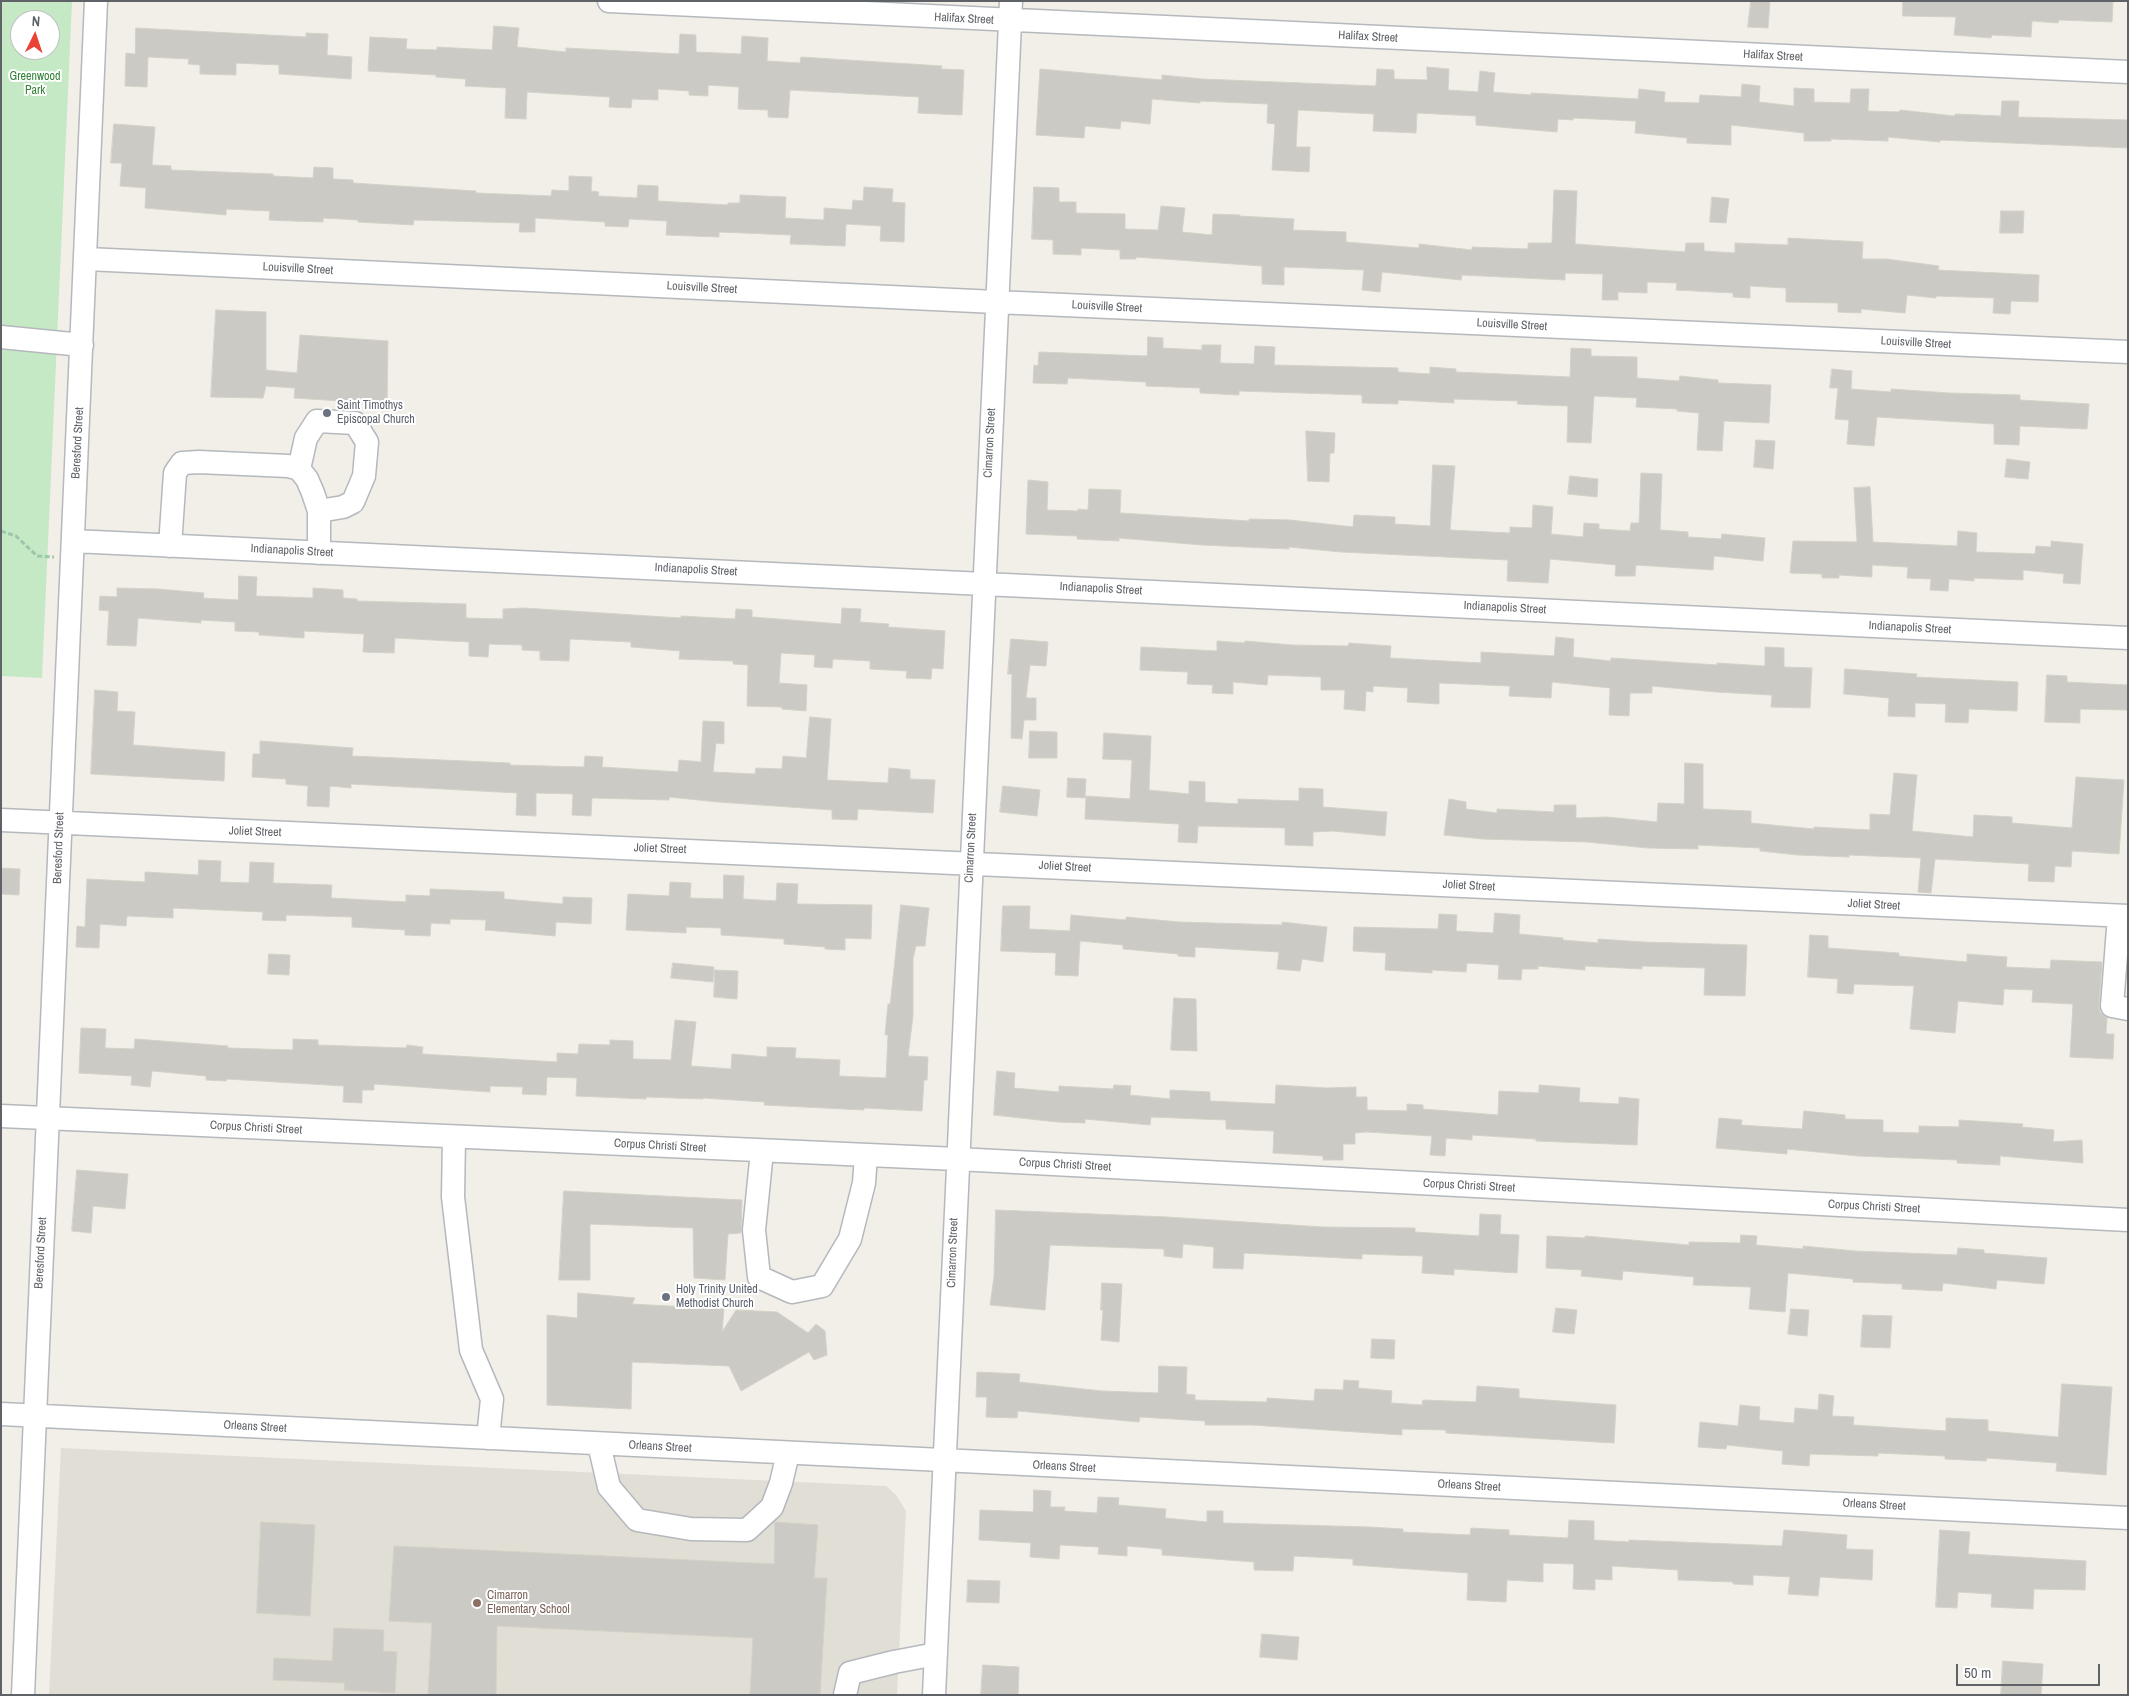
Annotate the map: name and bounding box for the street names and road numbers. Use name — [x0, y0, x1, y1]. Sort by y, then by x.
street label: Halifax Street — [934, 10, 994, 28]
street label: Halifax Street — [1338, 28, 1398, 46]
street label: Halifax Street — [1743, 47, 1803, 65]
street label: Louisville Street — [262, 260, 334, 278]
street label: Louisville Street — [666, 279, 738, 297]
street label: Louisville Street — [1071, 298, 1143, 316]
street label: Louisville Street — [1476, 316, 1548, 334]
street label: Louisville Street — [1880, 334, 1952, 352]
street label: Beresford Street — [69, 407, 87, 479]
street label: Cimarron Street — [981, 408, 999, 478]
street label: Indianapolis Street — [250, 542, 334, 560]
street label: Indianapolis Street — [654, 561, 738, 579]
street label: Indianapolis Street — [1059, 580, 1143, 598]
street label: Indianapolis Street — [1463, 599, 1547, 617]
street label: Indianapolis Street — [1868, 619, 1952, 637]
street label: Beresford Street — [51, 812, 67, 884]
street label: Cimarron Street — [962, 813, 980, 883]
street label: Joliet Street — [229, 824, 281, 840]
street label: Joliet Street — [634, 841, 686, 857]
street label: Joliet Street — [1038, 858, 1092, 876]
street label: Joliet Street — [1442, 877, 1496, 895]
street label: Joliet Street — [1847, 896, 1901, 914]
street label: Corpus Christi Street — [209, 1118, 303, 1138]
street label: Corpus Christi Street — [613, 1136, 707, 1156]
street label: Corpus Christi Street — [1018, 1155, 1112, 1175]
street label: Corpus Christi Street — [1422, 1176, 1516, 1196]
street label: Corpus Christi Street — [1827, 1197, 1921, 1217]
street label: Beresford Street — [32, 1217, 50, 1289]
street label: Cimarron Street — [945, 1218, 961, 1288]
street label: Orleans Street — [223, 1418, 287, 1436]
street label: Orleans Street — [628, 1438, 692, 1456]
street label: Orleans Street — [1032, 1458, 1096, 1476]
street label: Orleans Street — [1437, 1477, 1501, 1495]
street label: Orleans Street — [1842, 1496, 1906, 1514]

